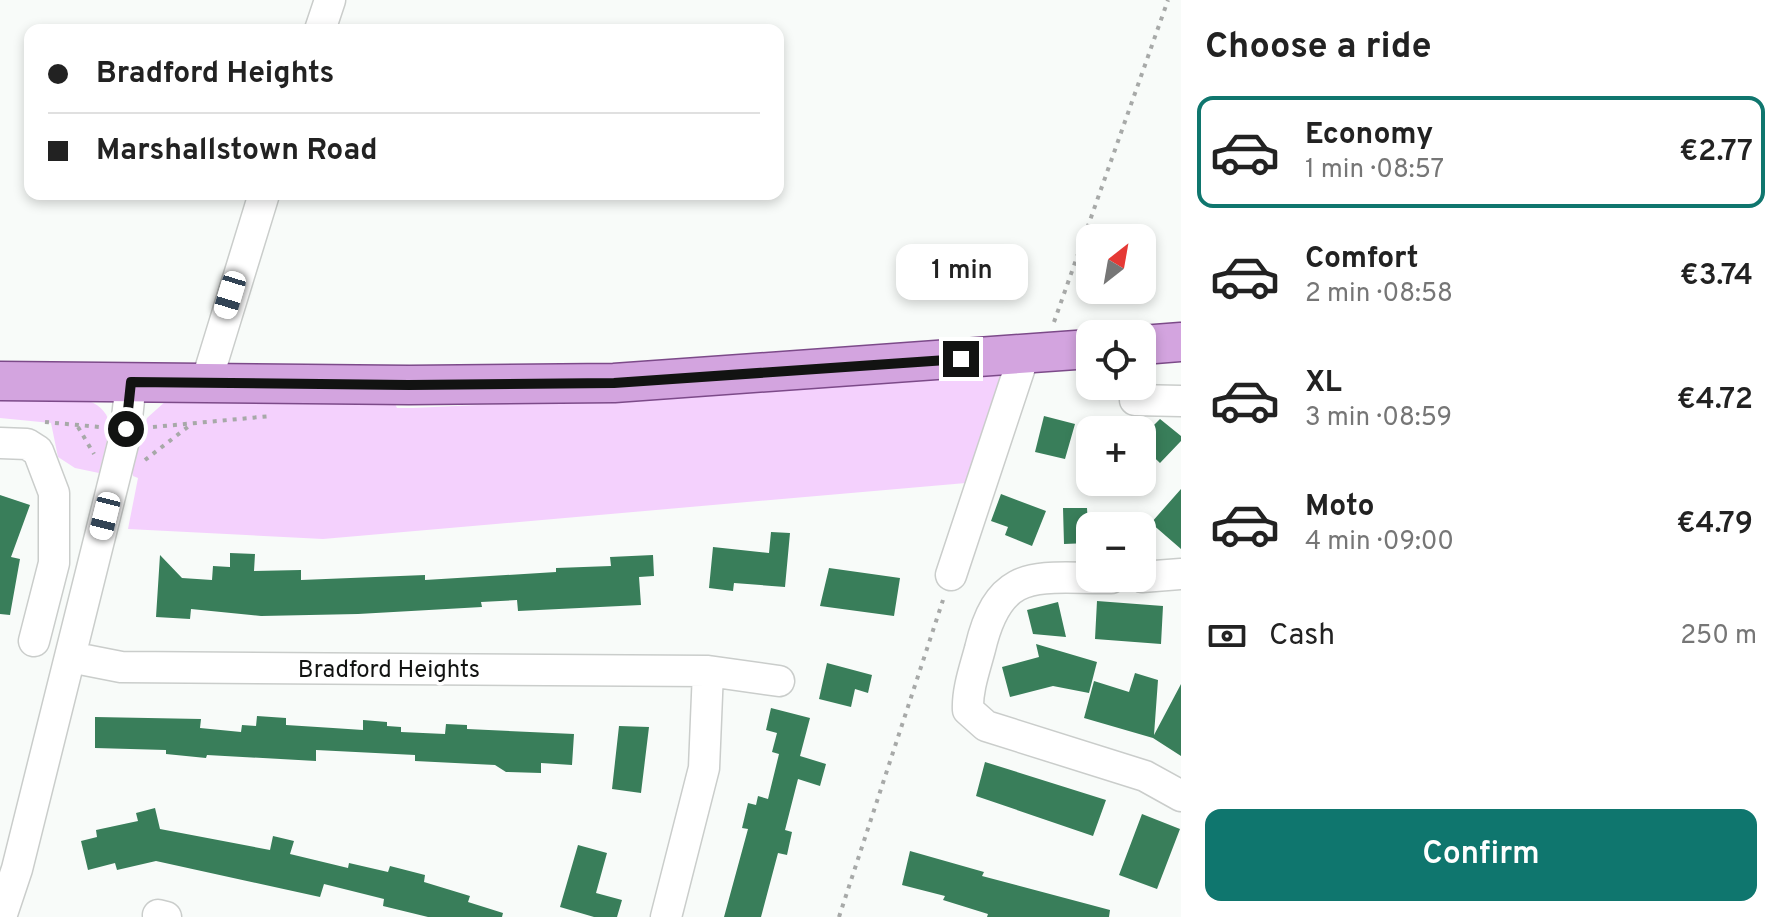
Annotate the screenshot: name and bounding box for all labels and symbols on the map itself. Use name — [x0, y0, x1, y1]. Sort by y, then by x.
north arrow — [1076, 224, 1156, 304]
callout: 1 min — [895, 243, 1027, 299]
car — [212, 269, 248, 321]
route end — [943, 341, 979, 377]
route start — [108, 411, 144, 447]
car — [88, 490, 122, 542]
street label: Bradford Heights — [298, 656, 480, 686]

